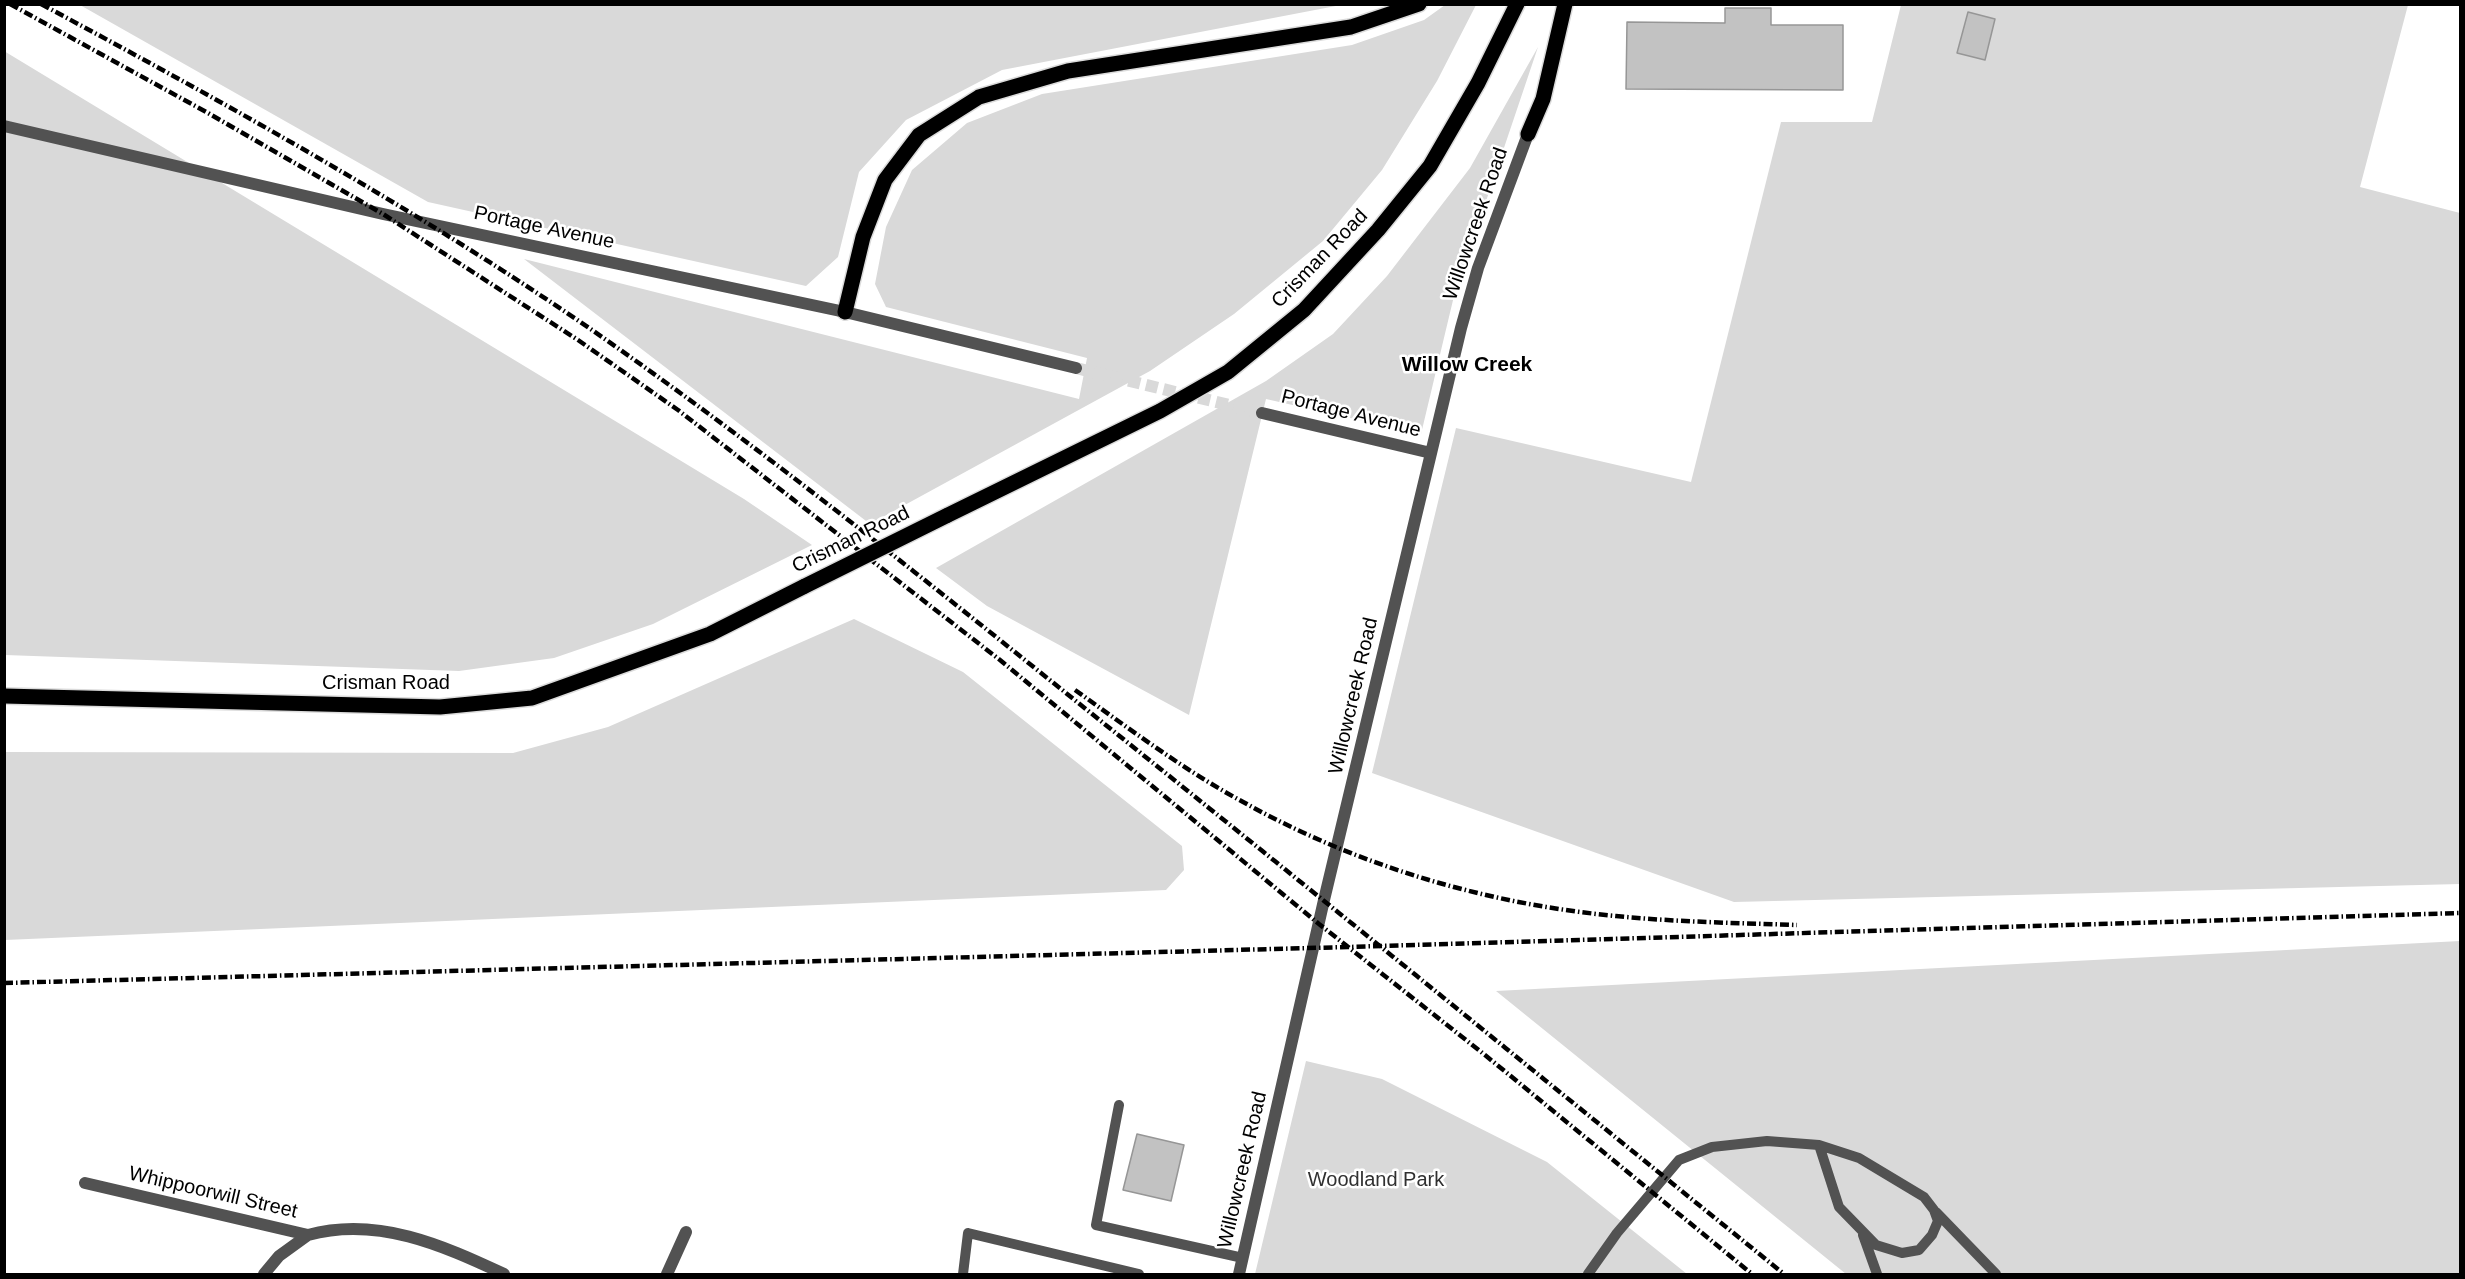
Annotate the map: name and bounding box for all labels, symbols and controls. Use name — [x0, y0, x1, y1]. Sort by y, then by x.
street label: Willowcreek Road — [1439, 144, 1513, 304]
street label: Portage Avenue — [472, 201, 616, 255]
street label: Crisman Road — [1267, 205, 1373, 313]
district label: Willow Creek — [1402, 352, 1532, 378]
street label: Portage Avenue — [1279, 385, 1423, 443]
street label: Crisman Road — [788, 501, 914, 579]
street label: Willowcreek Road — [1324, 615, 1384, 777]
street label: Crisman Road — [322, 671, 450, 695]
street label: Willowcreek Road — [1213, 1089, 1273, 1251]
street label: Whippoorwill Street — [126, 1162, 300, 1224]
park label: Woodland Park — [1308, 1168, 1444, 1192]

